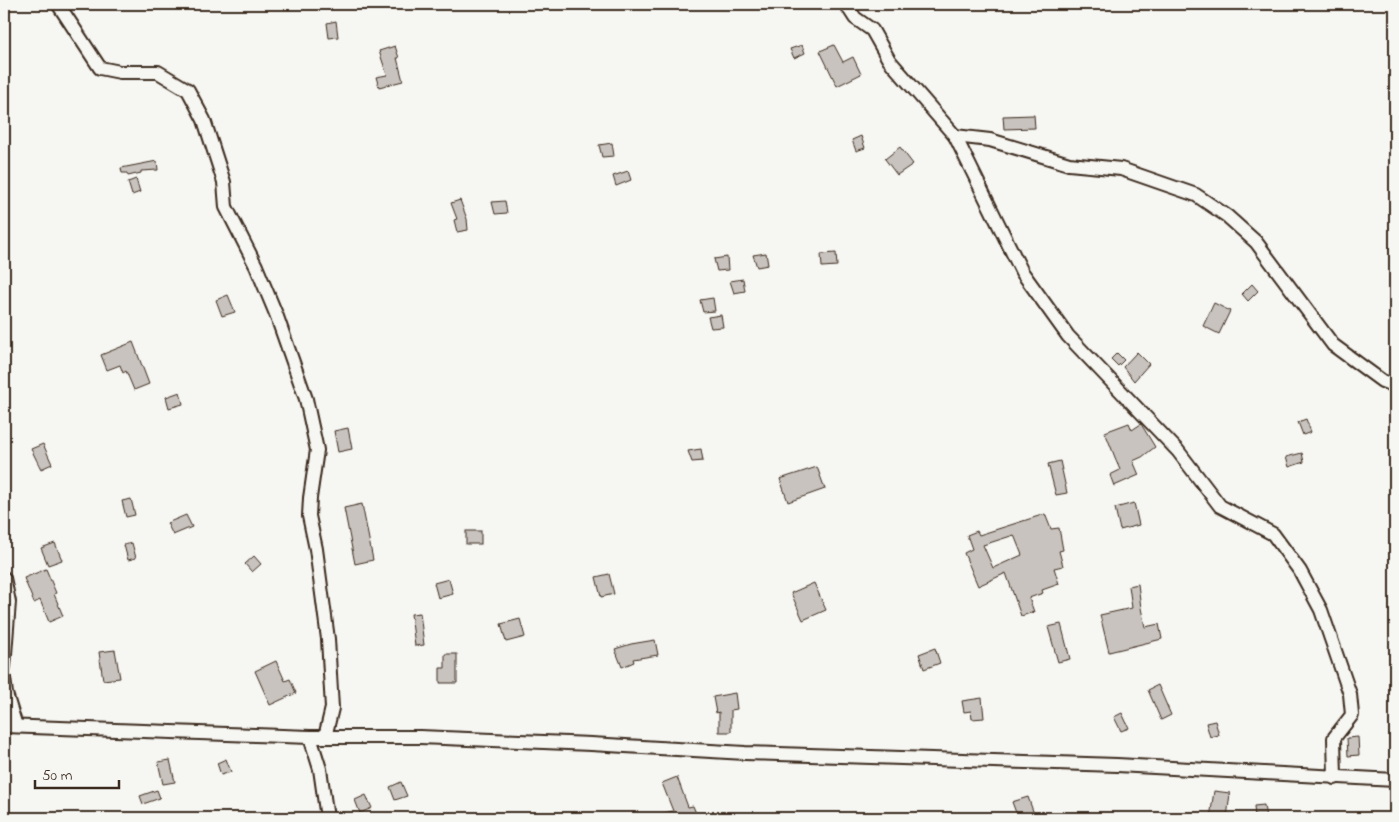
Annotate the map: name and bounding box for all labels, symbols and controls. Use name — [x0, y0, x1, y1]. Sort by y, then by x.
scale bar — [35, 757, 119, 789]
text: 50 m — [42, 765, 73, 787]

